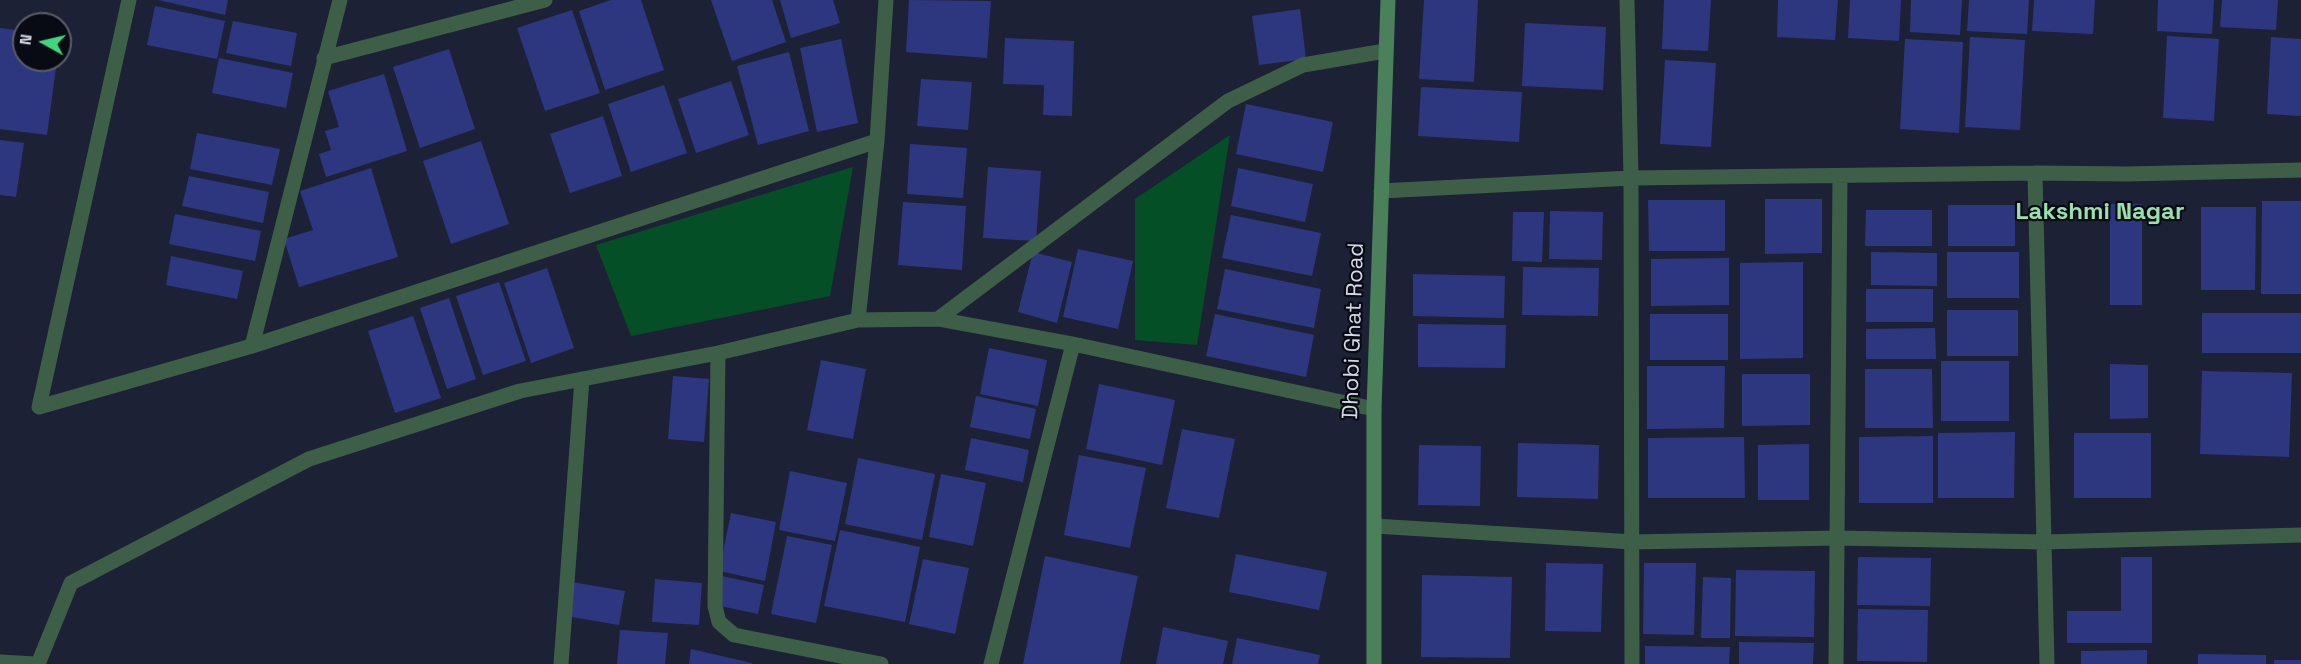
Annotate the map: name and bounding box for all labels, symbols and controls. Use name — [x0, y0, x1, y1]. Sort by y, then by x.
north arrow — [12, 12, 72, 72]
text: N — [15, 33, 37, 46]
district label: Lakshmi Nagar — [2016, 198, 2184, 226]
street label: Dhobi Ghat Road — [1338, 242, 1370, 420]

